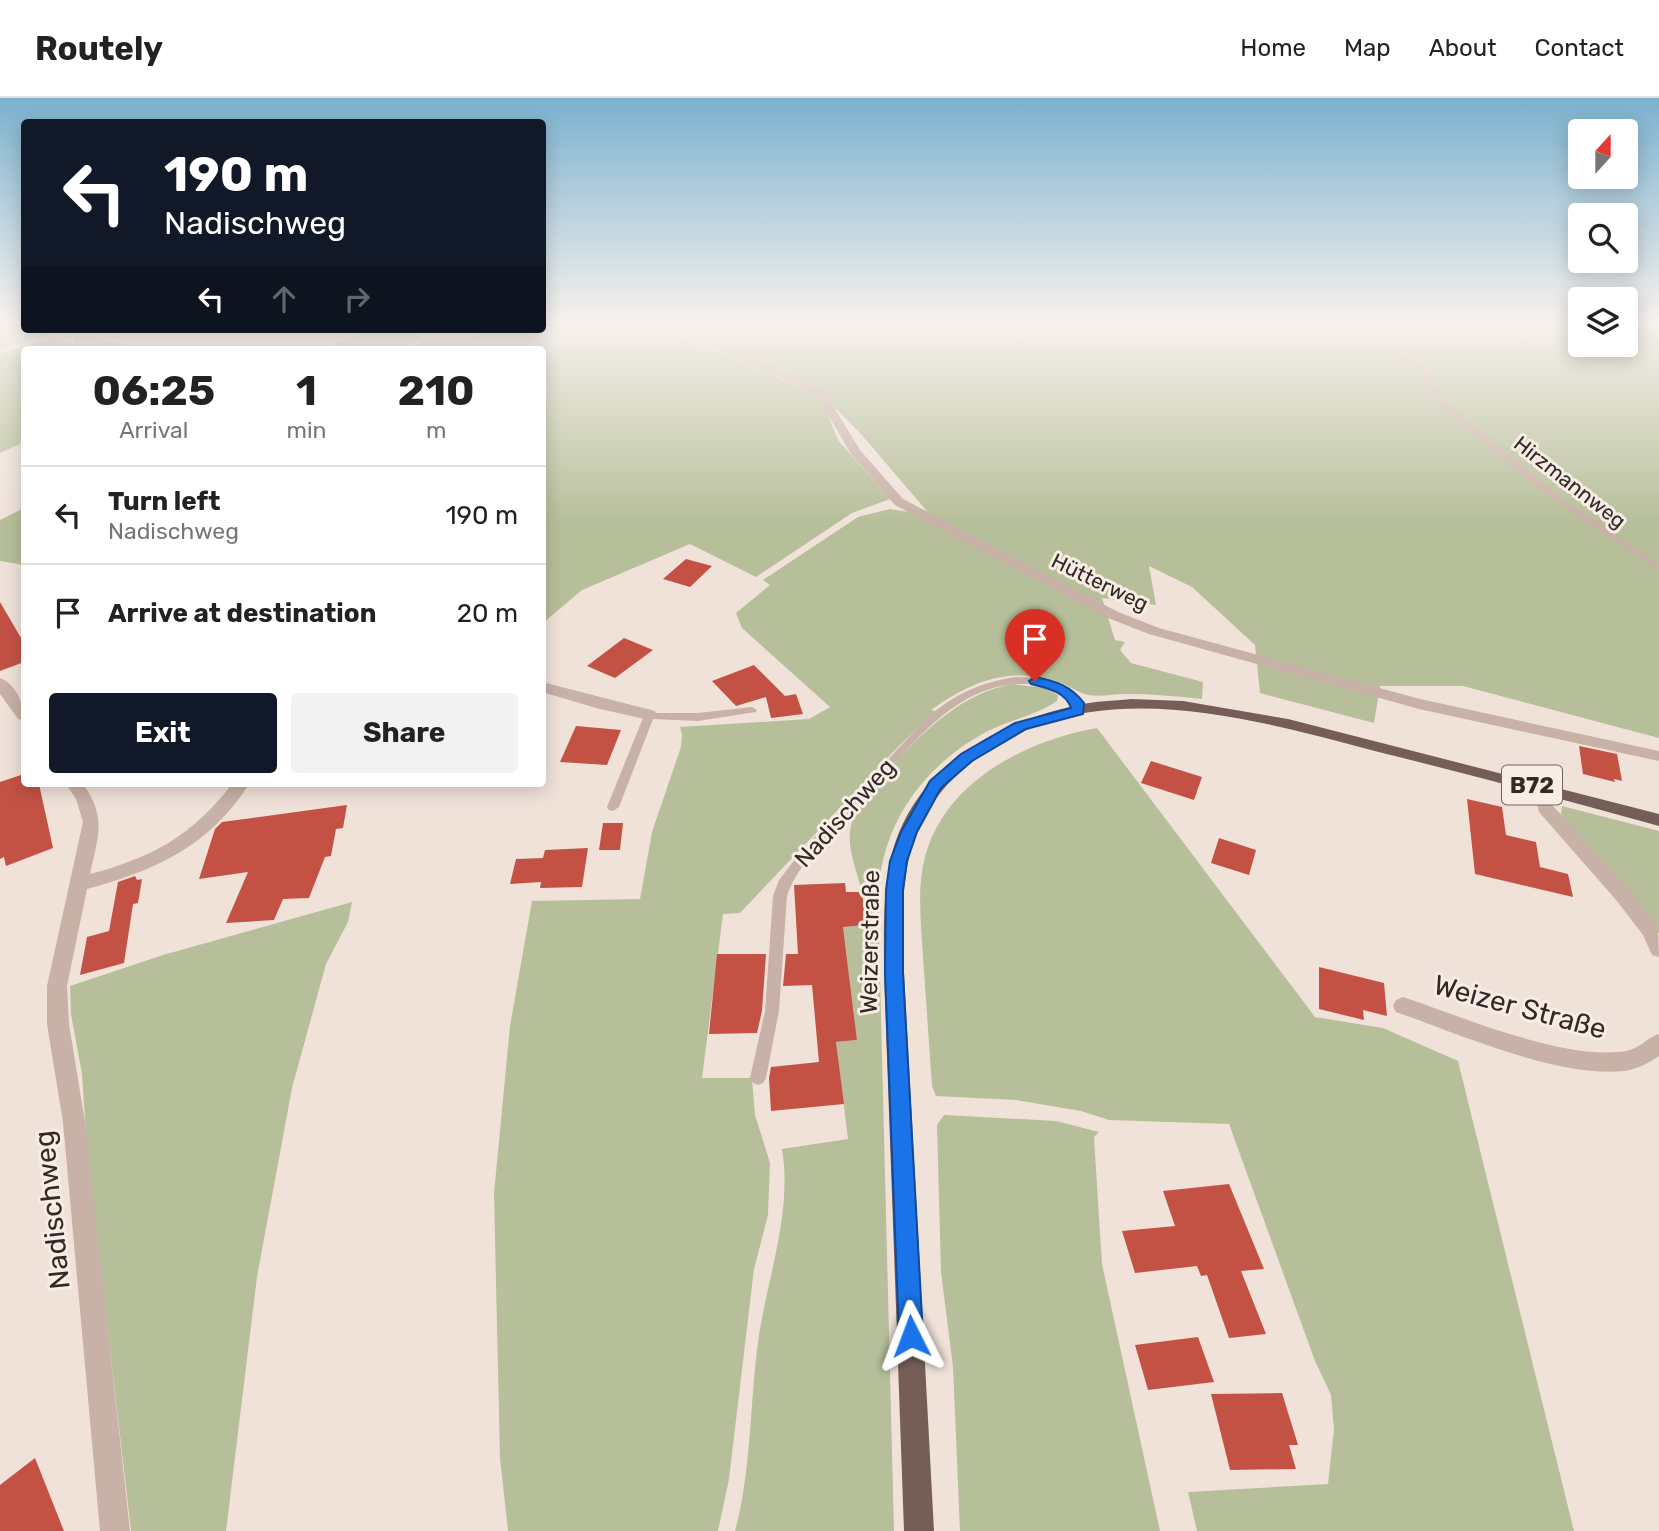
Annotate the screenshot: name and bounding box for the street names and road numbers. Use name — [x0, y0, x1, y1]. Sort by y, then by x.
street label: Hirzmannweg — [1509, 431, 1631, 533]
street label: Hütterweg — [1047, 548, 1153, 616]
street label: Nadischweg — [789, 753, 901, 873]
road number: B72 — [1502, 765, 1562, 804]
street label: Weizerstraße — [855, 870, 885, 1014]
street label: Weizer Straße — [1430, 968, 1610, 1046]
street label: Nadischweg — [27, 1129, 77, 1291]

